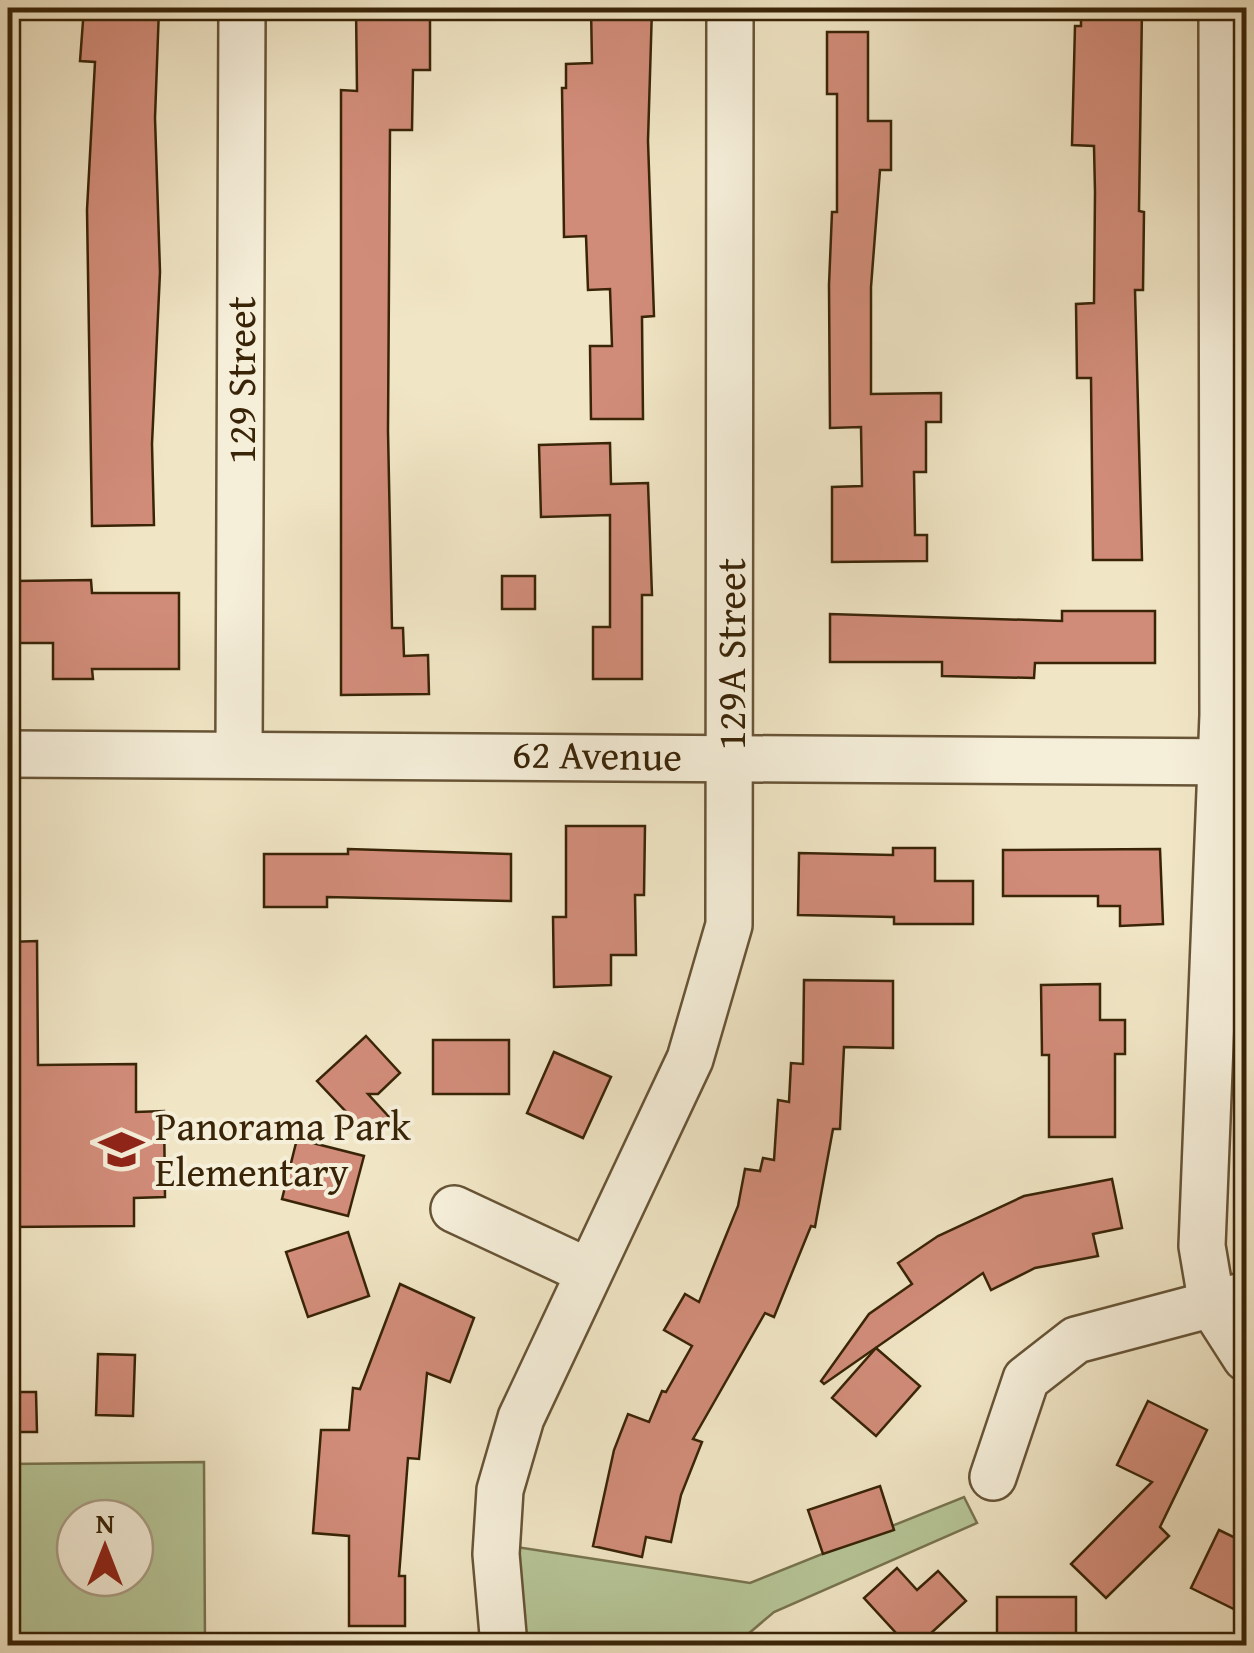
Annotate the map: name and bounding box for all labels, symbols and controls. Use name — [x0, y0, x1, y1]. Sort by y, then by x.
street label: 129 Street — [211, 296, 270, 464]
street label: 129A Street — [701, 558, 760, 750]
street label: 62 Avenue — [511, 724, 683, 785]
place label: Panorama Park Elementary — [155, 1096, 412, 1201]
school or university icon: Panorama Park Elementary — [98, 1125, 146, 1173]
north arrow — [55, 1498, 155, 1598]
text: N — [96, 1502, 115, 1543]

